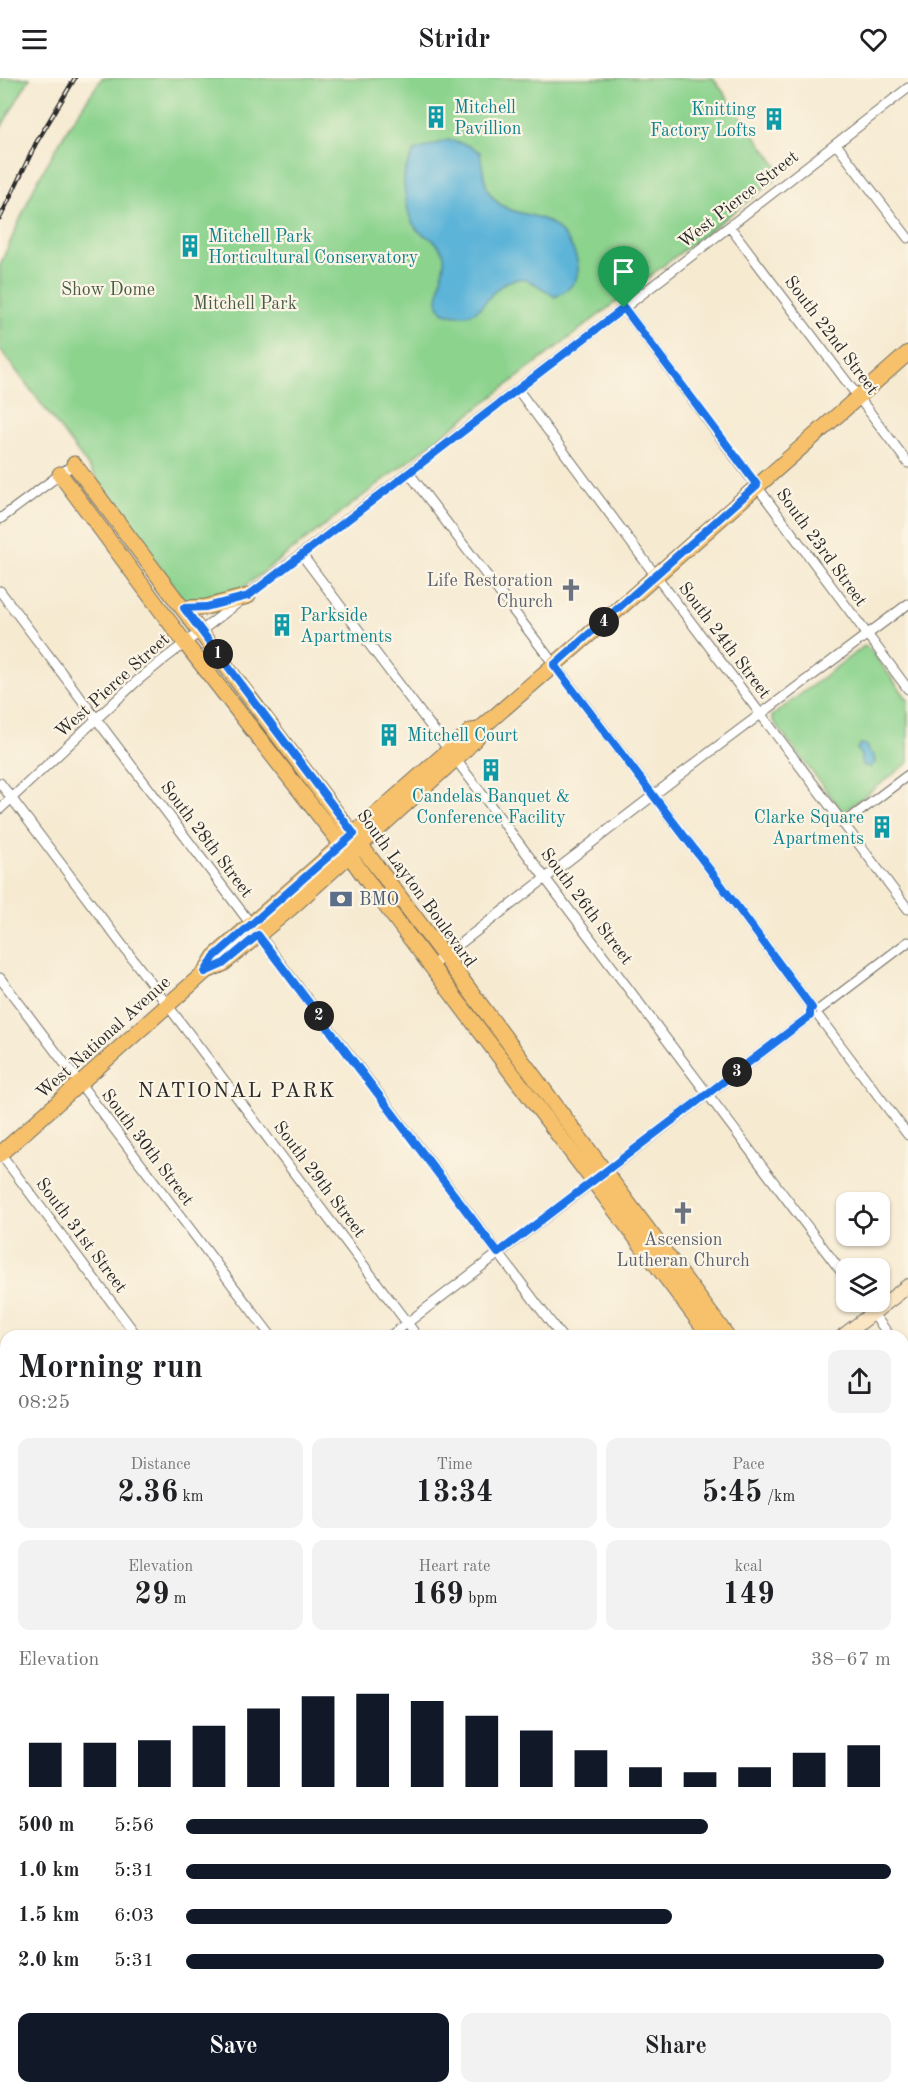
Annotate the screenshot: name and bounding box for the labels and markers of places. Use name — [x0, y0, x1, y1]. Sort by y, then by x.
place label: Mitchell Pavillion — [454, 99, 522, 138]
place label: Knitting Factory Lofts — [650, 101, 756, 140]
building icon: Mitchell Pavillion — [423, 104, 449, 130]
building icon: Knitting Factory Lofts — [761, 106, 787, 132]
place label: Mitchell Park Horticultural Conservatory — [208, 228, 419, 267]
building icon: Mitchell Park Horticultural Conservatory — [177, 233, 203, 259]
pin — [598, 246, 649, 308]
place label: Life Restoration Church — [427, 572, 553, 611]
church icon: Life Restoration Church — [558, 577, 584, 603]
place label: Parkside Apartments — [300, 607, 392, 646]
pin: 4 — [589, 607, 619, 637]
building icon: Parkside Apartments — [269, 612, 295, 638]
pin: 1 — [203, 639, 233, 669]
building icon: Mitchell Court — [376, 722, 402, 748]
place label: Mitchell Court — [407, 727, 518, 745]
building icon: Candelas Banquet & Conference Facility — [478, 757, 504, 783]
place label: Candelas Banquet & Conference Facility — [412, 788, 570, 827]
place label: Clarke Square Apartments — [754, 809, 864, 848]
building icon: Clarke Square Apartments — [869, 814, 895, 840]
bank icon: BMO — [328, 886, 354, 912]
place label: BMO — [359, 891, 399, 909]
pin: 2 — [304, 1001, 334, 1031]
pin: 3 — [722, 1057, 752, 1087]
church icon: Ascension Lutheran Church — [670, 1200, 696, 1226]
place label: Ascension Lutheran Church — [616, 1231, 750, 1270]

